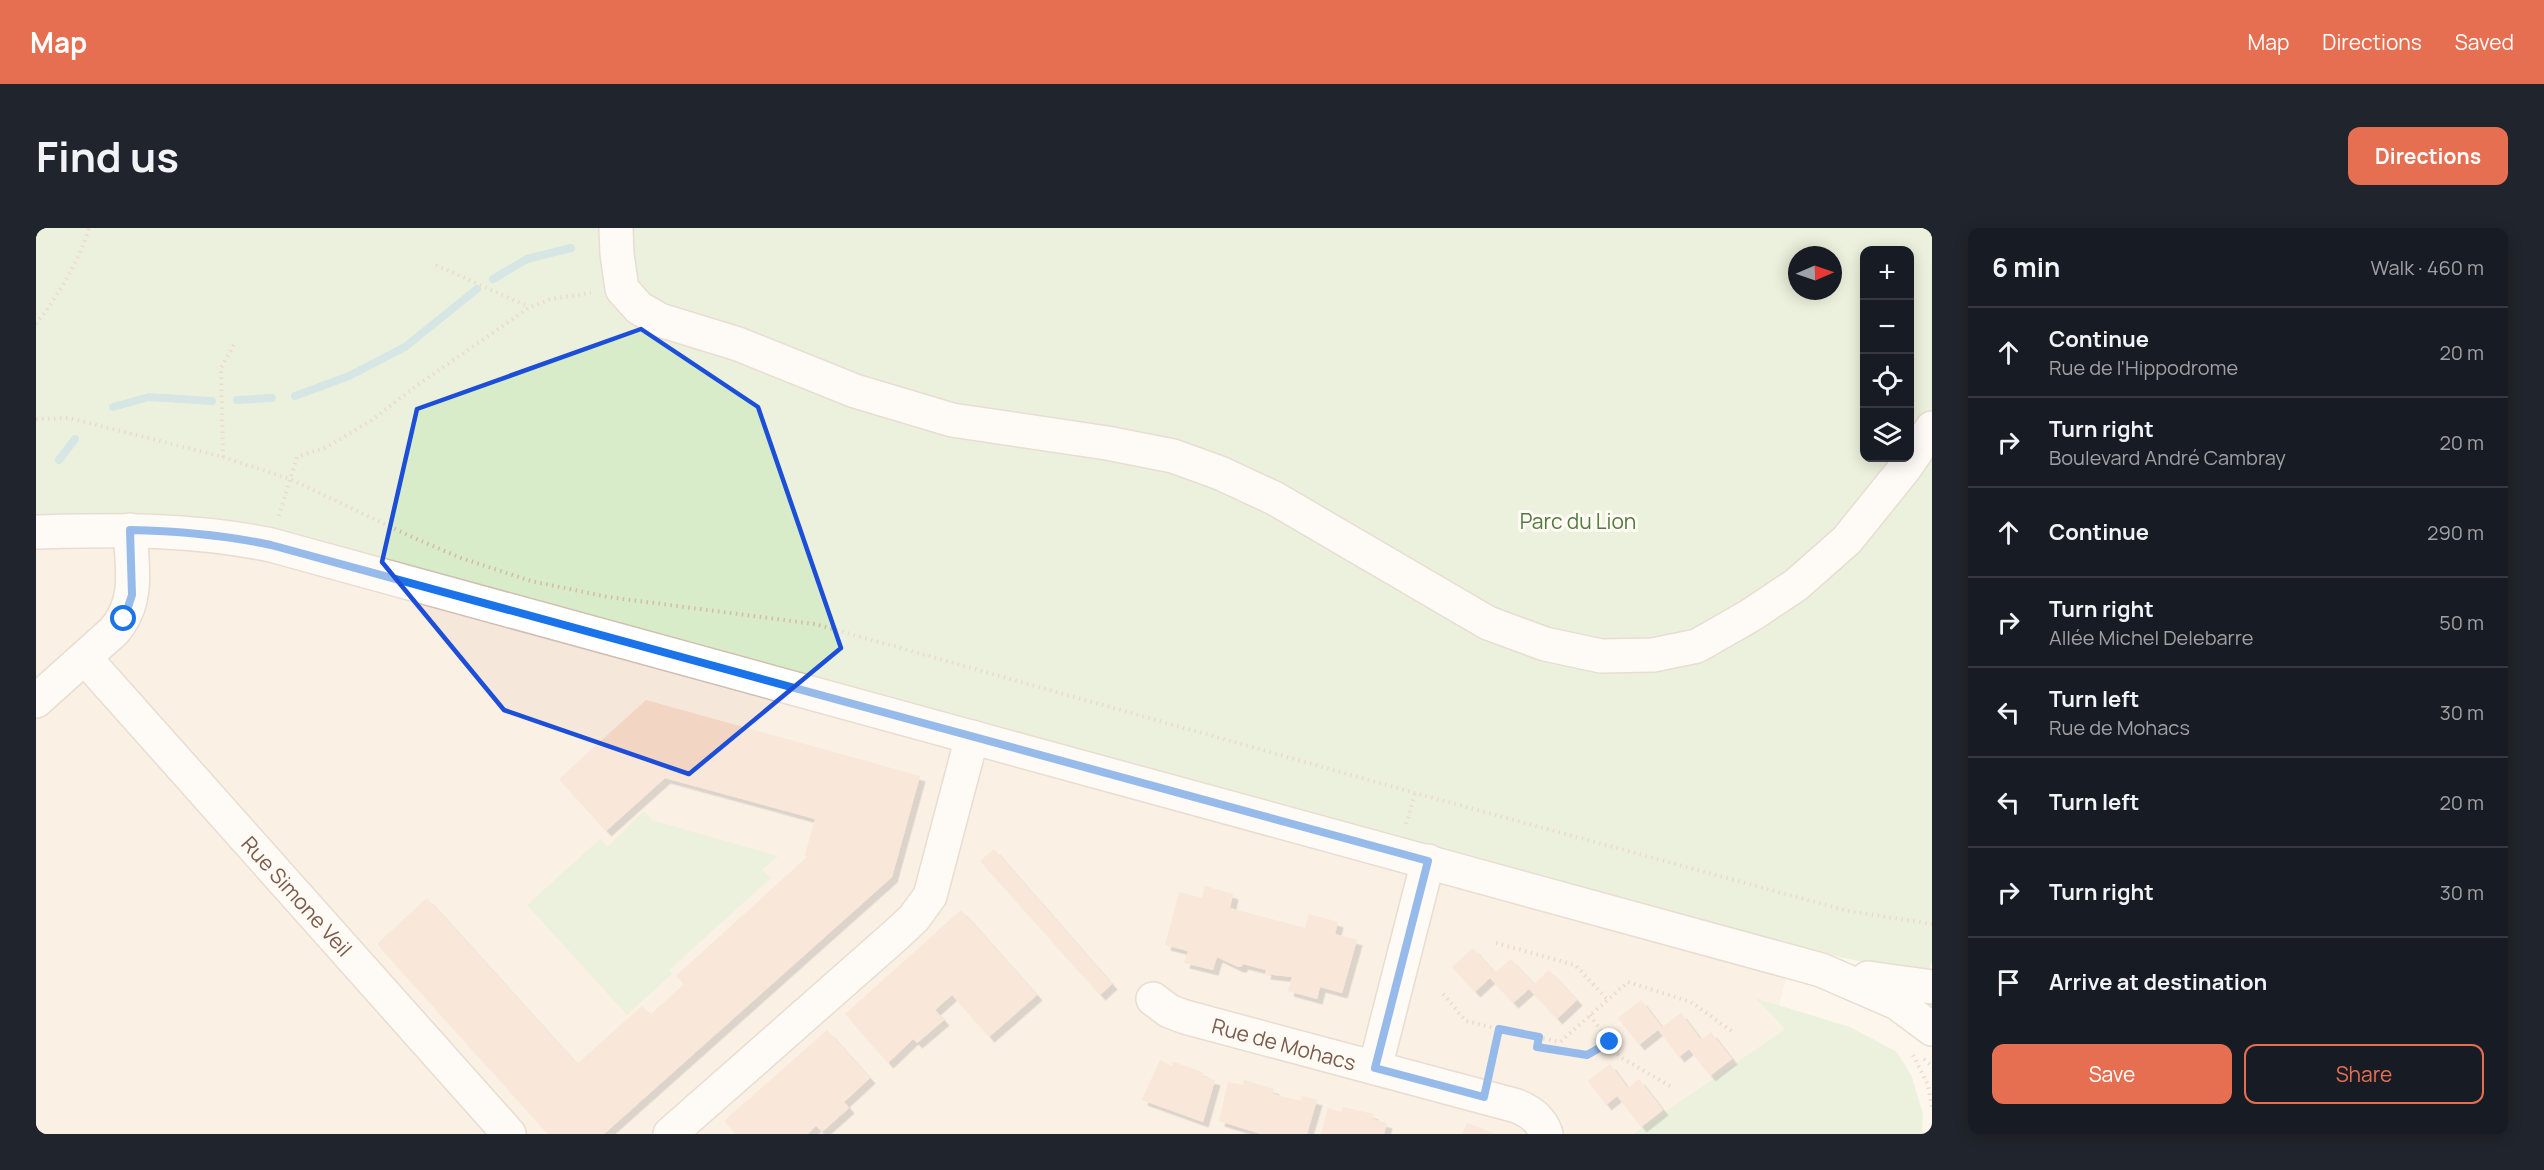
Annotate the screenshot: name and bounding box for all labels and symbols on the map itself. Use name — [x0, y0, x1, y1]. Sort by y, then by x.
north arrow — [1788, 246, 1842, 300]
park label: Parc du Lion — [1520, 507, 1636, 535]
route start — [110, 605, 136, 631]
street label: Rue Simone Veil — [236, 830, 358, 962]
street label: Rue de Mohacs — [1209, 1011, 1359, 1077]
route end — [1596, 1028, 1622, 1054]

